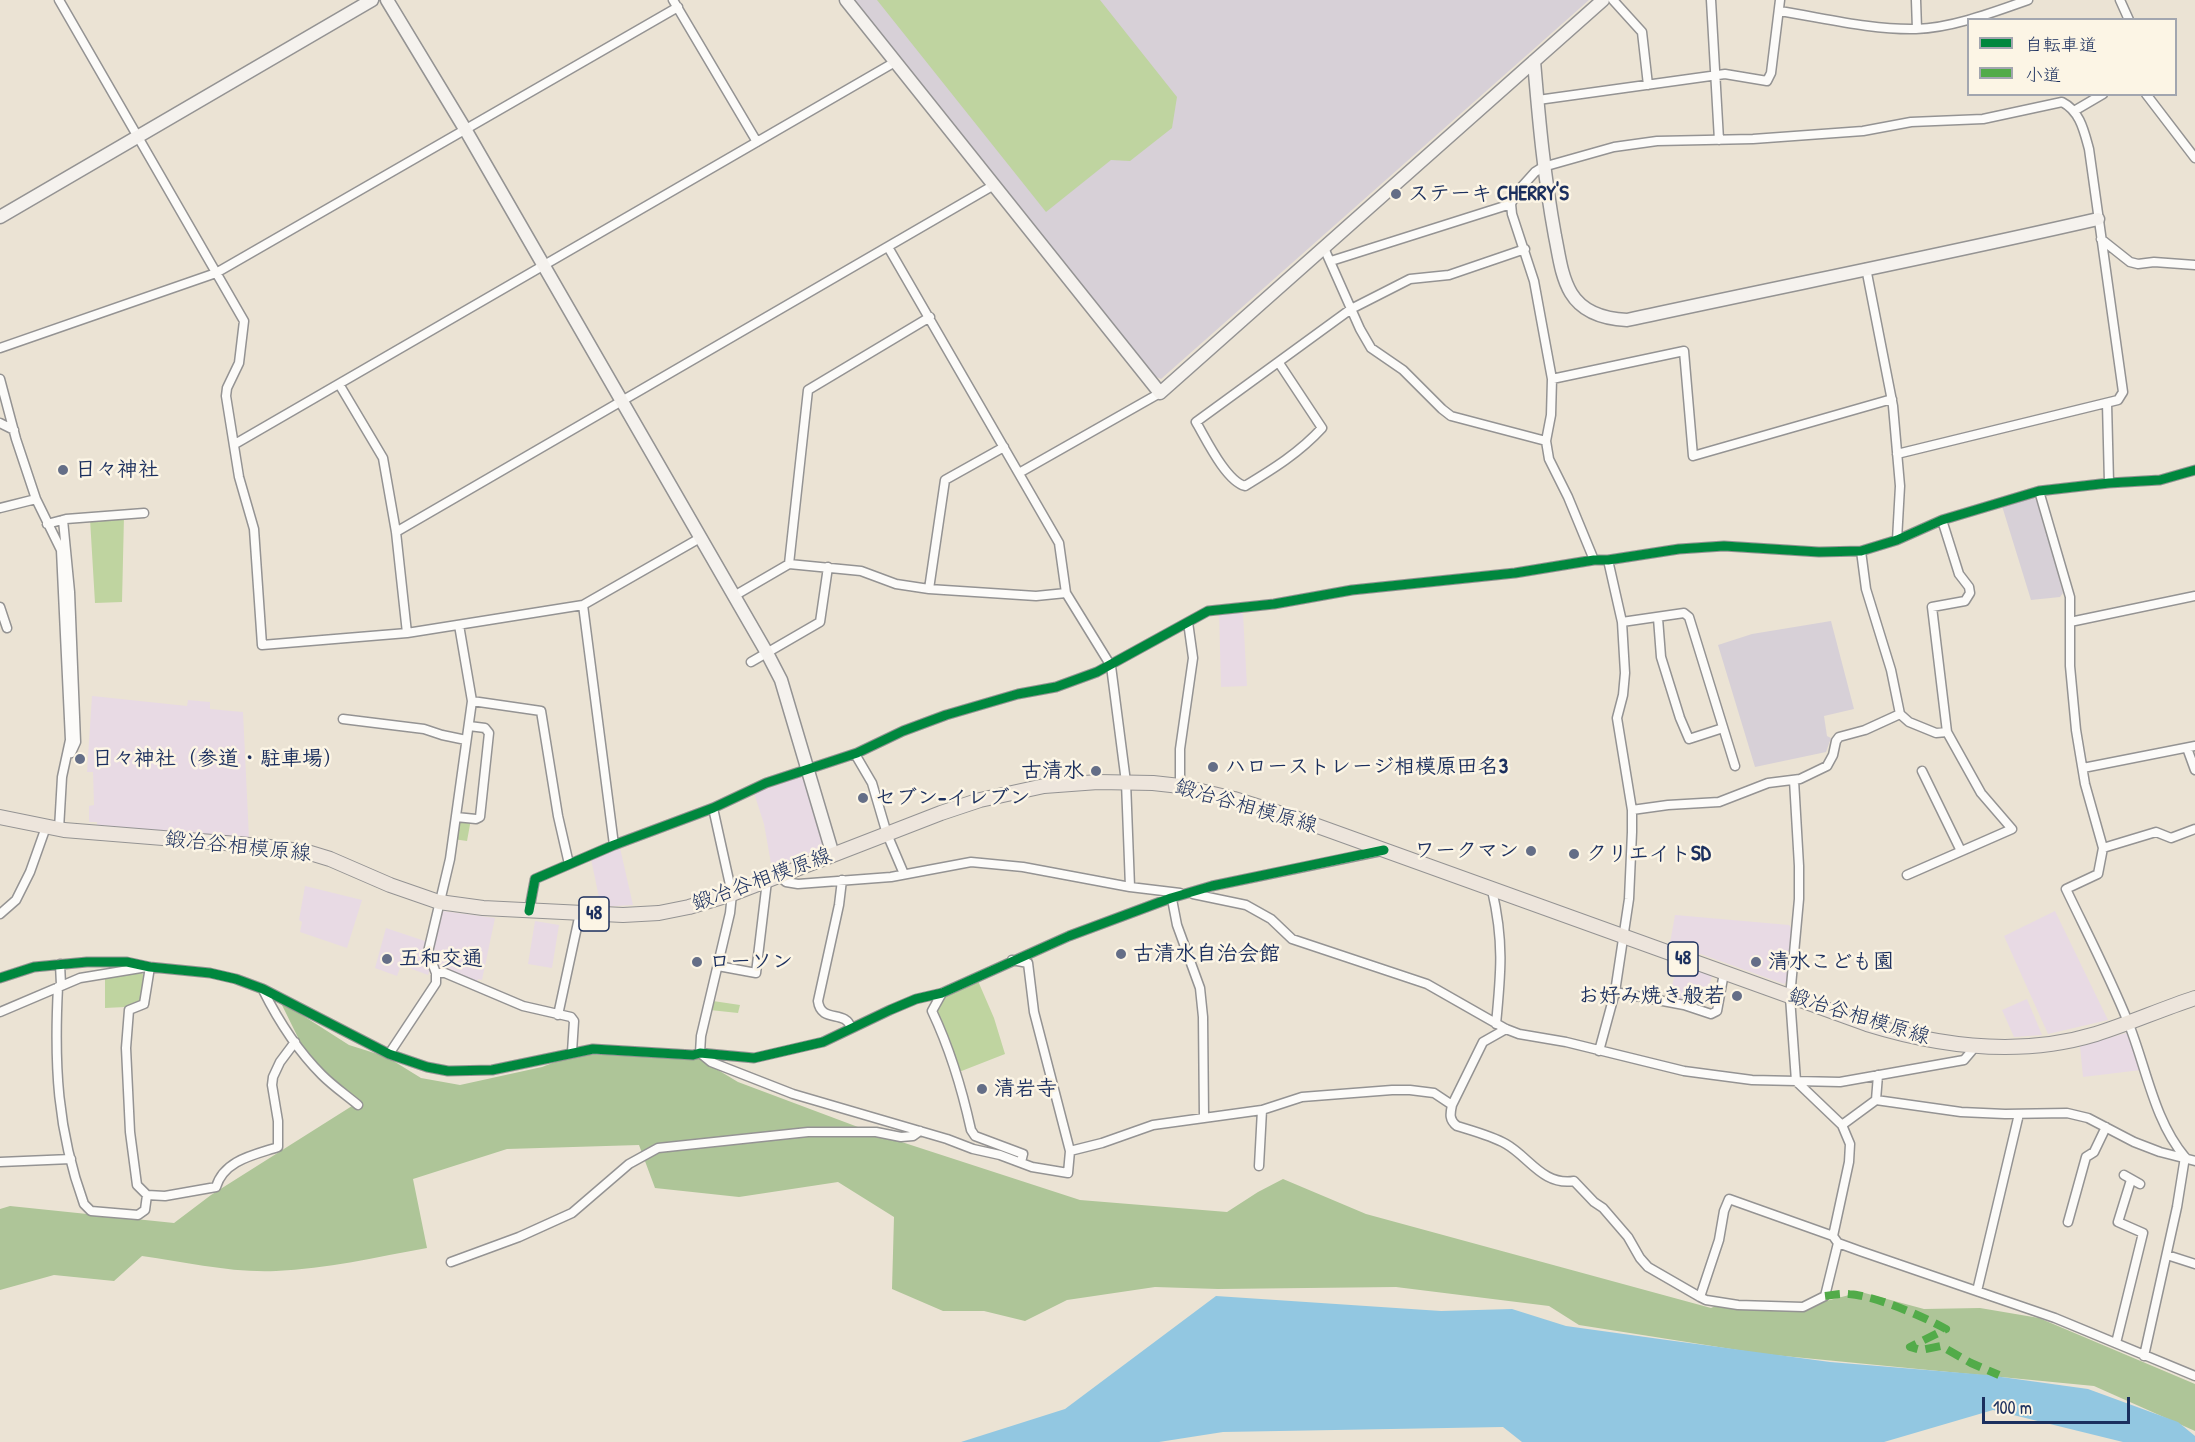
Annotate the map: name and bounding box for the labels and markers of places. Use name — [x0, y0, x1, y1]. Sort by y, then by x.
place label: ステーキ CHERRY'S — [1408, 181, 1569, 207]
marker: ステーキ CHERRY'S — [1389, 187, 1403, 201]
place label: 日々神社 — [75, 457, 159, 483]
marker: 日々神社 — [56, 463, 70, 477]
place label: 日々神社（参道・駐車場） — [92, 746, 344, 772]
marker: 日々神社（参道・駐車場） — [73, 752, 87, 766]
place label: ハローストレージ相模原田名3 — [1225, 754, 1508, 780]
place label: 古清水 — [1021, 758, 1084, 784]
marker: ハローストレージ相模原田名3 — [1206, 760, 1220, 774]
marker: 古清水 — [1089, 764, 1103, 778]
place label: セブン-イレブン — [875, 785, 1030, 811]
marker: セブン-イレブン — [856, 791, 870, 805]
place label: ワークマン — [1414, 838, 1519, 864]
place label: クリエイトSD — [1586, 841, 1711, 867]
marker: ワークマン — [1524, 844, 1538, 858]
marker: クリエイトSD — [1567, 847, 1581, 861]
place label: 古清水自治会館 — [1133, 941, 1280, 967]
place label: 五和交通 — [399, 946, 483, 972]
marker: 古清水自治会館 — [1114, 947, 1128, 961]
place label: ローソン — [709, 949, 793, 975]
place label: 清水こども園 — [1768, 949, 1894, 975]
marker: 五和交通 — [380, 952, 394, 966]
marker: ローソン — [690, 955, 704, 969]
marker: 清水こども園 — [1749, 955, 1763, 969]
place label: お好み焼き般若 — [1578, 983, 1725, 1009]
marker: お好み焼き般若 — [1730, 989, 1744, 1003]
place label: 清岩寺 — [994, 1076, 1057, 1102]
marker: 清岩寺 — [975, 1082, 989, 1096]

